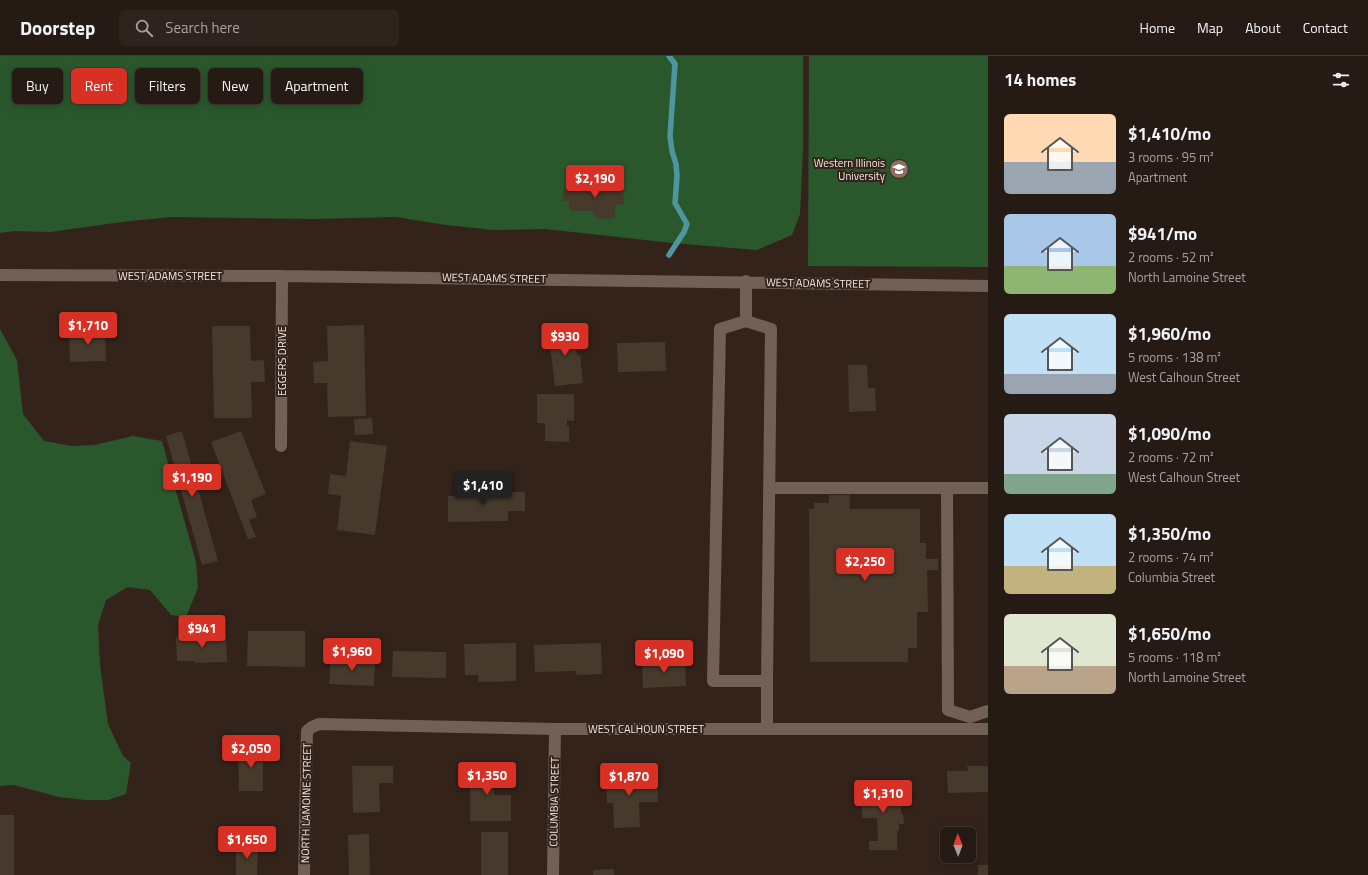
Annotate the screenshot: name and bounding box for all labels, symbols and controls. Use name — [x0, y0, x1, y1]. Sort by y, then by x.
search box — [119, 10, 399, 46]
text: Doorstep — [20, 13, 95, 42]
text: Search here — [165, 16, 240, 39]
icon: search — [133, 17, 155, 39]
text: Home — [1140, 17, 1175, 38]
text: Map — [1197, 17, 1223, 38]
text: About — [1245, 17, 1281, 38]
text: Contact — [1303, 17, 1348, 38]
text: 14 homes — [1004, 67, 1076, 93]
chip: Buy — [12, 68, 63, 104]
chip: Rent — [71, 68, 127, 104]
chip: Filters — [135, 68, 200, 104]
chip: New — [208, 68, 263, 104]
chip: Apartment — [271, 68, 363, 104]
icon: filters — [1330, 69, 1352, 91]
text: $1,410/mo — [1128, 121, 1211, 147]
icon: home — [1036, 130, 1084, 178]
text: 3 rooms · 95 m² — [1128, 147, 1214, 167]
place label: Western Illinois University — [814, 155, 886, 184]
school or university icon: Western Illinois University — [888, 158, 910, 180]
pin: $2,190 — [562, 165, 628, 199]
text: Apartment — [1128, 167, 1187, 187]
text: $2,190 — [575, 168, 615, 188]
text: $941/mo — [1128, 221, 1197, 247]
icon: home — [1036, 230, 1084, 278]
text: 2 rooms · 52 m² — [1128, 247, 1214, 267]
text: North Lamoine Street — [1128, 267, 1246, 287]
street label: WEST ADAMS STREET — [118, 268, 222, 284]
street label: WEST ADAMS STREET — [442, 269, 546, 287]
street label: WEST ADAMS STREET — [766, 274, 870, 292]
pin: $1,710 — [55, 312, 121, 346]
text: $1,710 — [68, 315, 108, 335]
text: $1,960/mo — [1128, 321, 1211, 347]
pin: $930 — [541, 323, 589, 357]
street label: EGGERS DRIVE — [274, 326, 290, 396]
text: $930 — [550, 326, 580, 346]
icon: home — [1036, 330, 1084, 378]
text: 5 rooms · 138 m² — [1128, 347, 1221, 367]
text: West Calhoun Street — [1128, 367, 1240, 387]
text: $1,090/mo — [1128, 421, 1211, 447]
icon: home — [1036, 430, 1084, 478]
text: 2 rooms · 72 m² — [1128, 447, 1214, 467]
pin: $1,190 — [159, 464, 225, 498]
text: $1,190 — [172, 467, 212, 487]
text: West Calhoun Street — [1128, 467, 1240, 487]
pin: $1,410 — [450, 472, 516, 506]
text: $1,410 — [463, 475, 503, 495]
text: $1,350/mo — [1128, 521, 1211, 547]
icon: home — [1036, 530, 1084, 578]
text: 2 rooms · 74 m² — [1128, 547, 1214, 567]
pin: $2,250 — [832, 548, 898, 582]
text: $2,250 — [845, 551, 885, 571]
text: Columbia Street — [1128, 567, 1215, 587]
pin: $941 — [178, 615, 226, 649]
text: $941 — [187, 618, 217, 638]
text: $1,650/mo — [1128, 621, 1211, 647]
icon: home — [1036, 630, 1084, 678]
pin: $1,960 — [319, 638, 385, 672]
pin: $1,090 — [631, 640, 697, 674]
text: $1,960 — [332, 641, 372, 661]
text: $1,090 — [644, 643, 684, 663]
text: 5 rooms · 118 m² — [1128, 647, 1221, 667]
text: North Lamoine Street — [1128, 667, 1246, 687]
street label: WEST CALHOUN STREET — [588, 721, 704, 737]
pin: $2,050 — [218, 735, 284, 769]
text: $2,050 — [231, 738, 271, 758]
street label: NORTH LAMOINE STREET — [297, 742, 315, 863]
street label: COLUMBIA STREET — [545, 757, 563, 847]
pin: $1,350 — [454, 762, 520, 796]
pin: $1,870 — [596, 763, 662, 797]
text: $1,350 — [467, 765, 507, 785]
text: $1,870 — [609, 766, 649, 786]
pin: $1,310 — [850, 780, 916, 814]
text: $1,310 — [863, 783, 903, 803]
pin: $1,650 — [214, 826, 280, 860]
north arrow — [940, 827, 976, 863]
map controls — [940, 827, 976, 863]
text: $1,650 — [227, 829, 267, 849]

